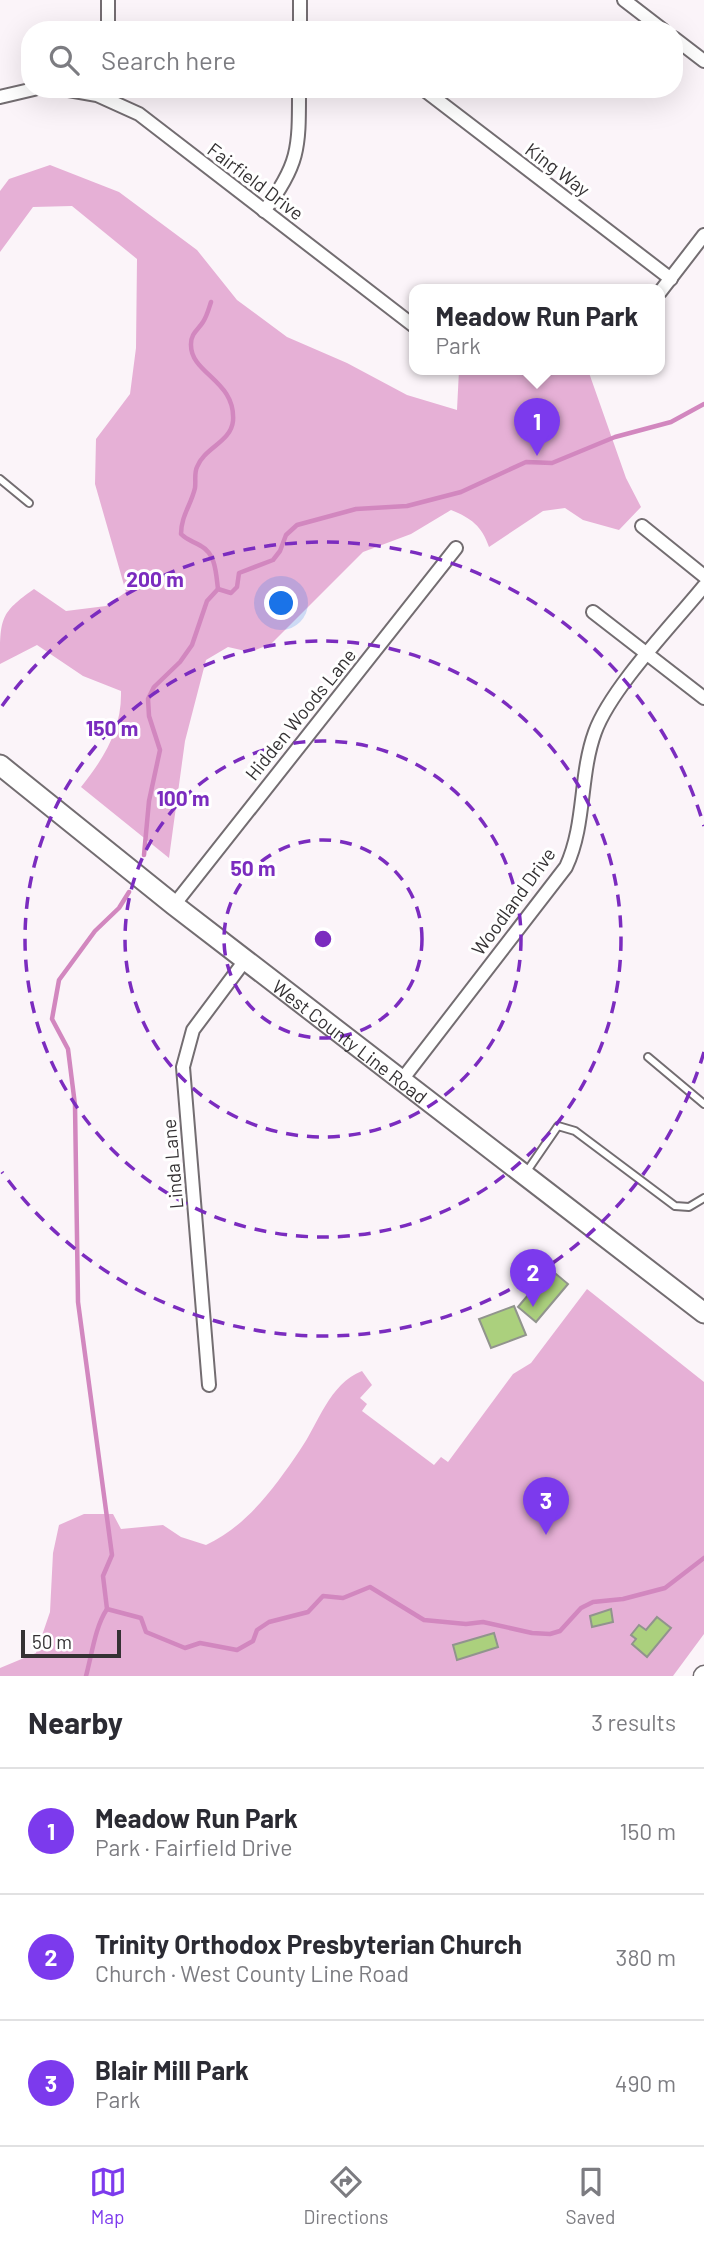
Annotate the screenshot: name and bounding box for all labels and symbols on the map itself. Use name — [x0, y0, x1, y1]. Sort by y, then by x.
street label: Fairfield Drive — [203, 137, 309, 225]
street label: King Way — [521, 137, 595, 201]
pin: 1 — [514, 398, 560, 456]
text: 200 m — [126, 566, 184, 591]
your location — [264, 586, 298, 620]
street label: Hidden Woods Lane — [240, 644, 360, 784]
text: 150 m — [86, 715, 138, 740]
text: 100 m — [156, 785, 210, 810]
street label: Woodland Drive — [466, 843, 560, 959]
text: 50 m — [230, 855, 276, 880]
centre of rings — [311, 927, 335, 951]
street label: West County Line Road — [268, 974, 432, 1108]
street label: Linda Lane — [157, 1118, 187, 1210]
pin: 2 — [510, 1249, 556, 1307]
pin: 3 — [523, 1477, 569, 1535]
scale bar — [21, 1627, 121, 1659]

